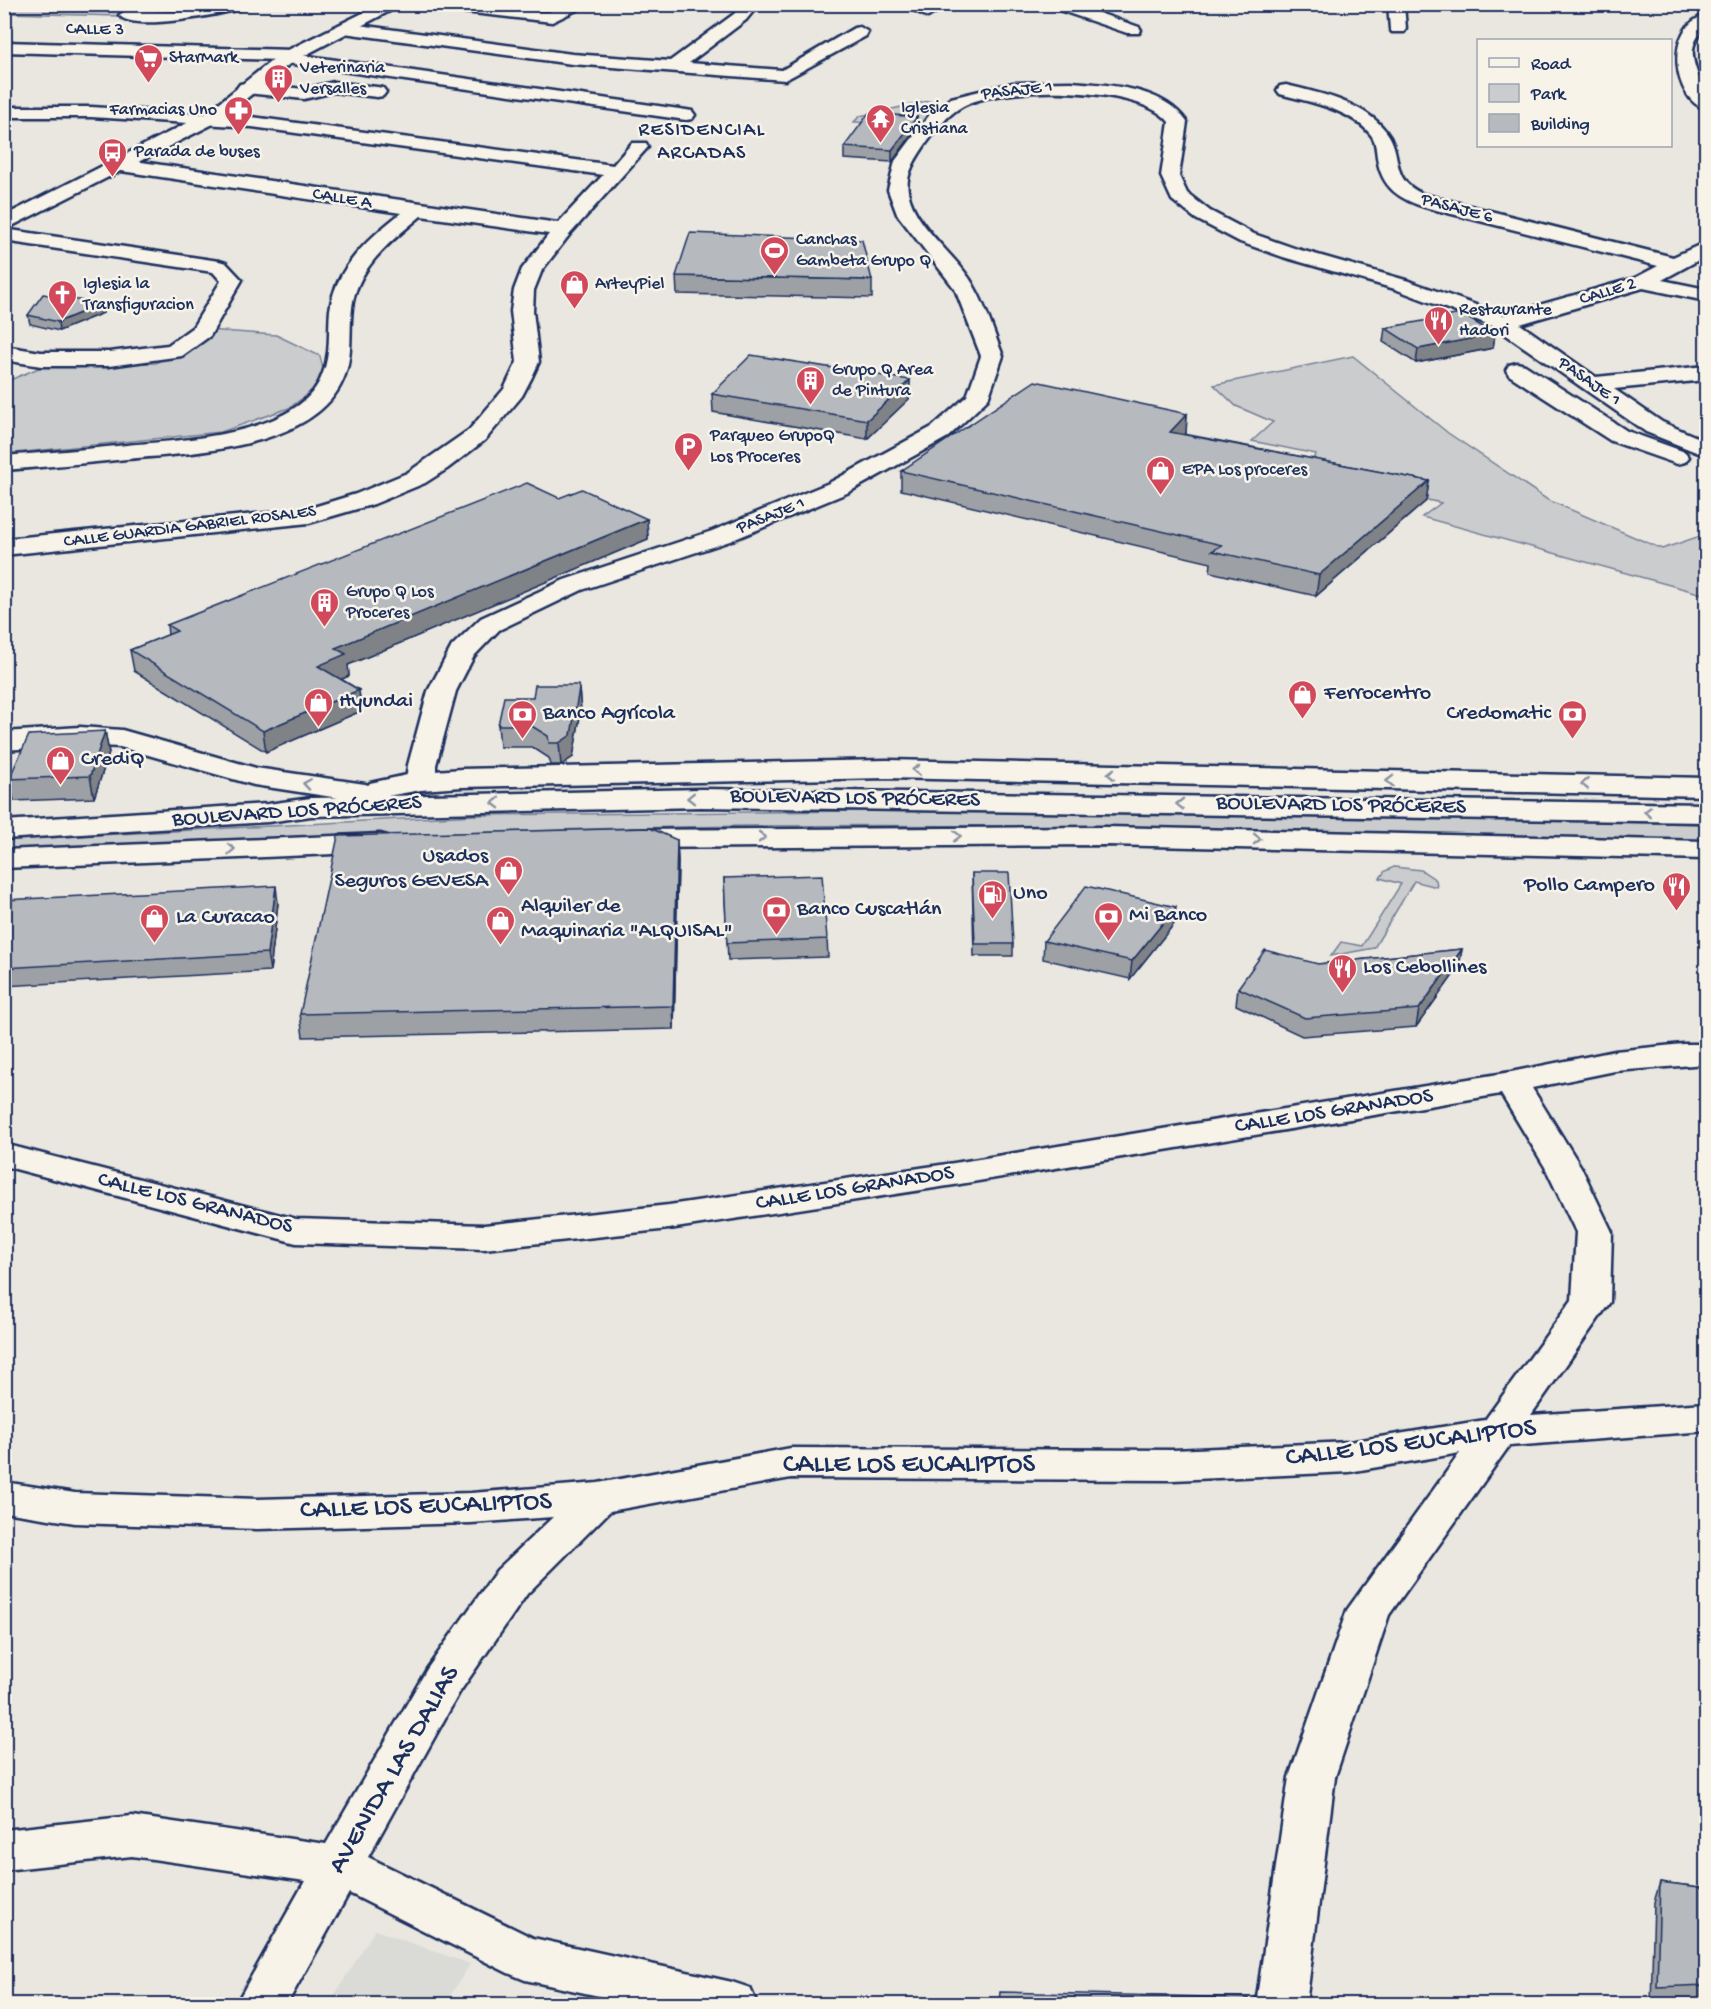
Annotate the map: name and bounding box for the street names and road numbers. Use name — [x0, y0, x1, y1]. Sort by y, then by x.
street label: CALLE 3 — [66, 19, 124, 41]
street label: PASAJE 1 — [979, 77, 1054, 105]
street label: CALLE A — [311, 184, 374, 214]
street label: PASAJE 6 — [1418, 189, 1496, 229]
street label: CALLE 2 — [1577, 273, 1639, 310]
street label: PASAJE 1 — [1553, 352, 1624, 411]
street label: PASAJE 1 — [733, 493, 808, 540]
street label: CALLE GUARDIA GABRIEL ROSALES — [63, 501, 318, 553]
street label: BOULEVARD LOS PRÓCERES — [729, 784, 981, 814]
street label: BOULEVARD LOS PRÓCERES — [170, 790, 423, 834]
street label: BOULEVARD LOS PRÓCERES — [1215, 791, 1467, 821]
street label: CALLE LOS GRANADOS — [1233, 1083, 1436, 1140]
street label: CALLE LOS GRANADOS — [754, 1160, 957, 1217]
street label: CALLE LOS GRANADOS — [95, 1167, 296, 1241]
street label: CALLE LOS EUCALIPTOS — [1284, 1413, 1538, 1475]
street label: CALLE LOS EUCALIPTOS — [783, 1450, 1035, 1482]
street label: CALLE LOS EUCALIPTOS — [300, 1487, 553, 1527]
street label: AVENIDA LAS DALIAS — [322, 1660, 468, 1880]

